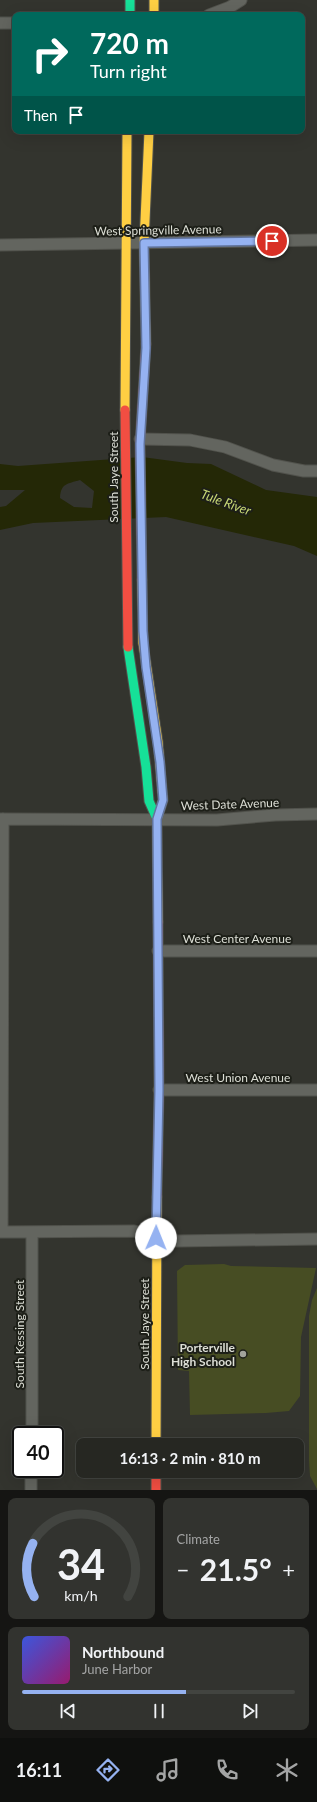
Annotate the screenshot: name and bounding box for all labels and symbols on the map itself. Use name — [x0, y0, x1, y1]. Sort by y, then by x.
street label: West Springville Avenue — [94, 221, 222, 239]
pin — [255, 224, 289, 258]
street label: South Jaye Street — [106, 431, 121, 523]
water label: Tule River — [199, 486, 254, 519]
street label: West Date Avenue — [181, 795, 279, 813]
street label: West Center Avenue — [183, 931, 291, 946]
street label: West Union Avenue — [186, 1070, 290, 1085]
position arrow — [135, 1217, 177, 1259]
street label: South Jaye Street — [137, 1278, 152, 1370]
street label: South Kessing Street — [12, 1279, 27, 1388]
place label: Porterville High School — [171, 1340, 236, 1369]
marker: Porterville High School — [238, 1349, 248, 1359]
speed limit sign: 40 — [12, 1426, 64, 1478]

